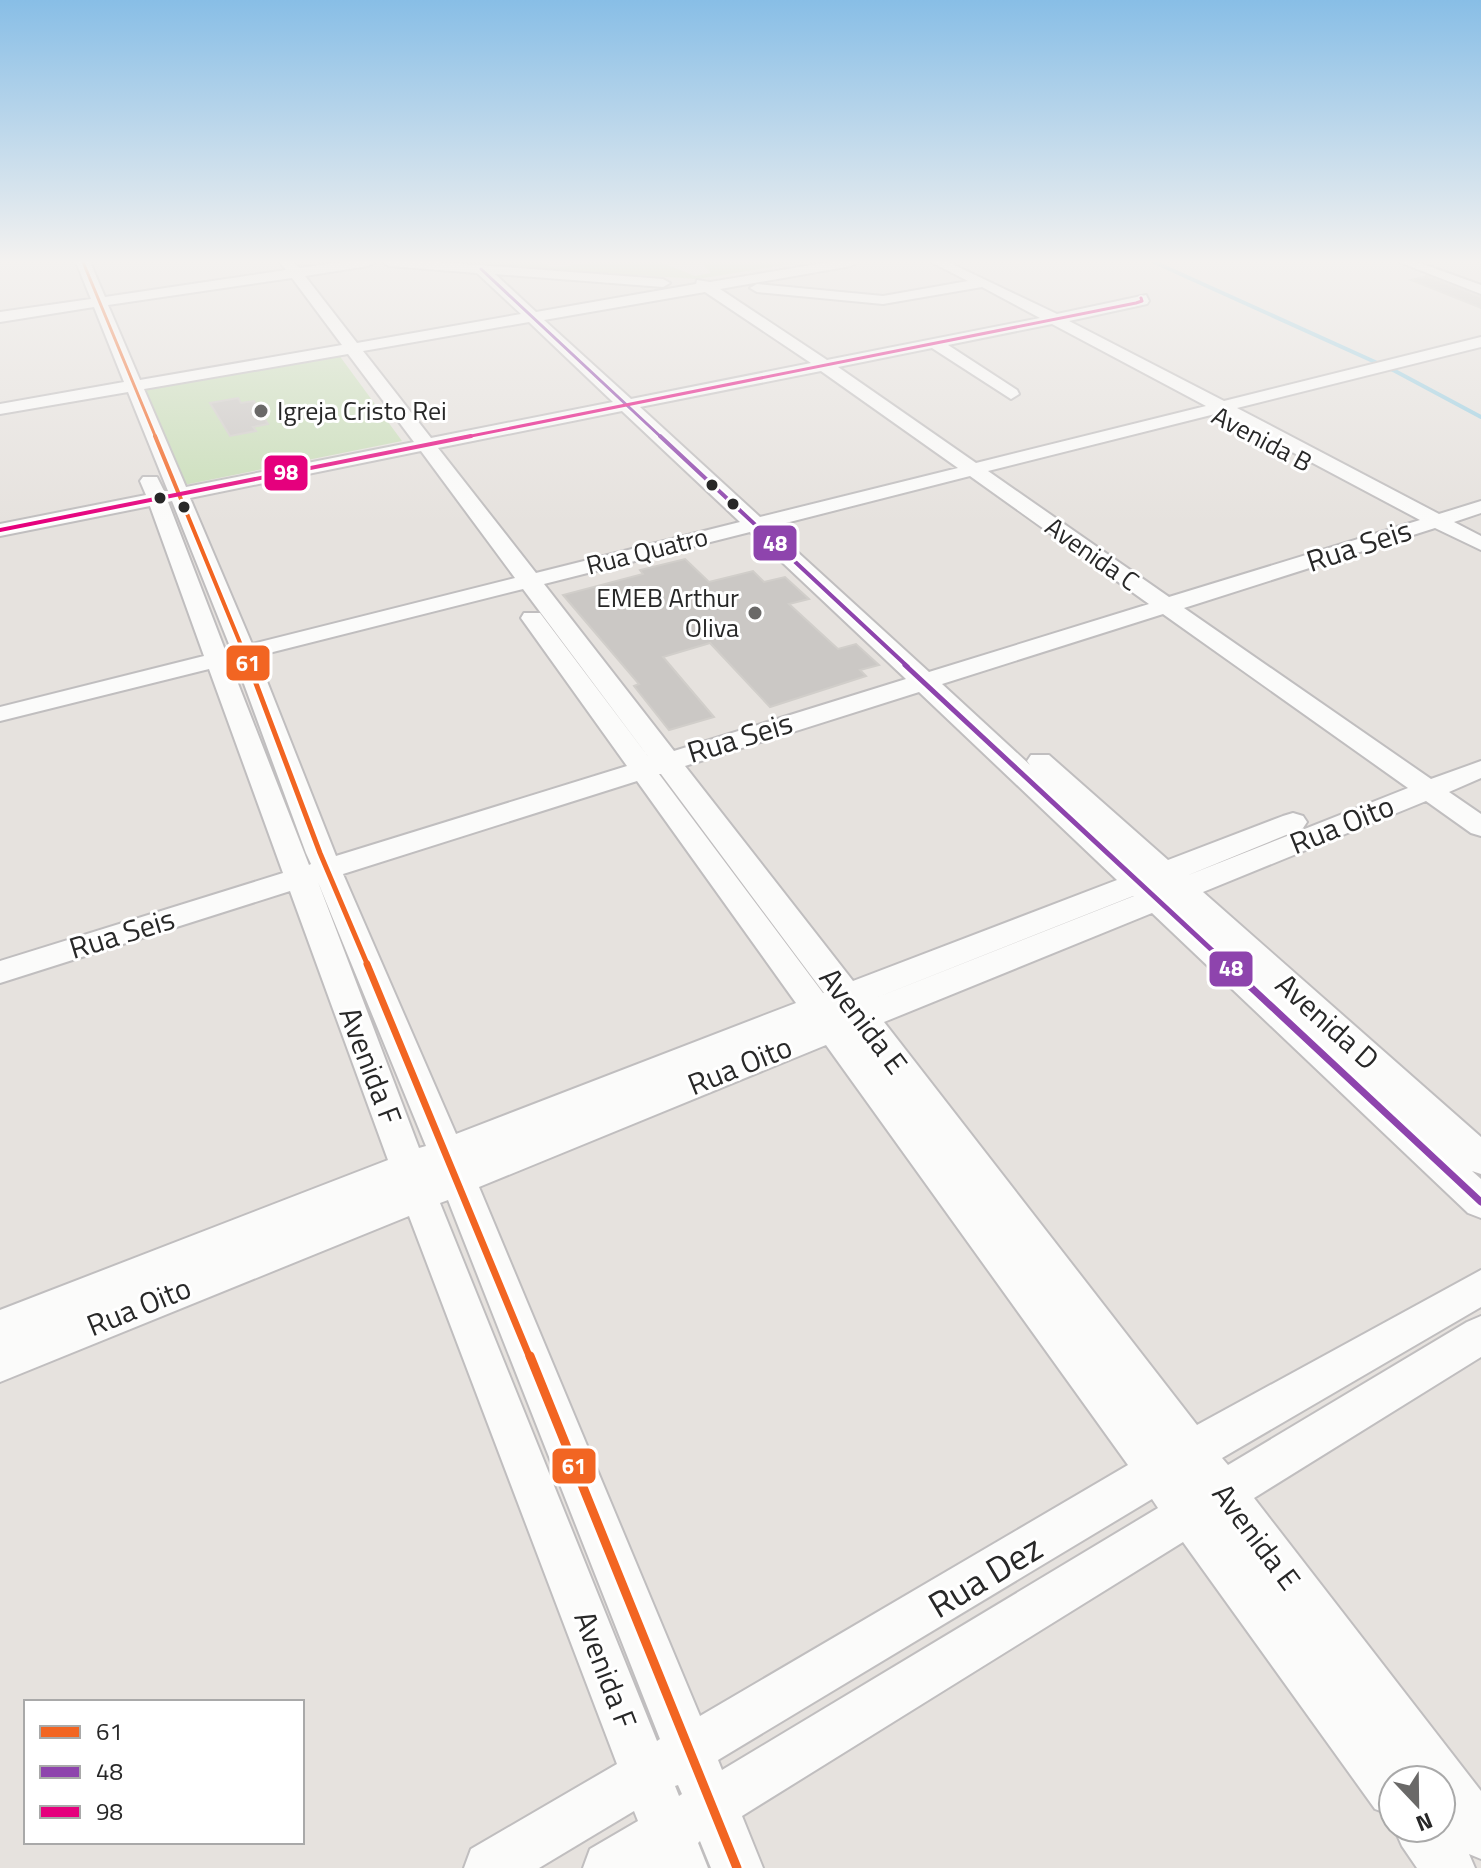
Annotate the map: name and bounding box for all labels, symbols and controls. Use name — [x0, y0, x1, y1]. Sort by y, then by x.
place label: Igreja Cristo Rei — [277, 391, 447, 430]
street label: Avenida B — [1205, 396, 1319, 481]
marker: Igreja Cristo Rei — [252, 402, 270, 420]
line badge: 98 — [263, 454, 309, 492]
text: 98 — [274, 455, 298, 489]
unlabelled marker — [704, 477, 720, 493]
unlabelled marker — [152, 490, 168, 506]
unlabelled marker — [725, 496, 741, 512]
unlabelled marker — [176, 499, 192, 515]
street label: Avenida C — [1037, 507, 1147, 600]
street label: Rua Seis — [1300, 507, 1417, 584]
street label: Rua Quatro — [582, 517, 712, 584]
line badge: 48 — [752, 524, 798, 562]
text: 48 — [763, 526, 787, 560]
place label: EMEB Arthur Oliva — [596, 578, 739, 647]
marker: EMEB Arthur Oliva — [746, 604, 764, 622]
line badge: 61 — [225, 644, 271, 682]
text: 61 — [236, 646, 260, 680]
street label: Rua Seis — [681, 699, 798, 775]
street label: Rua Oito — [1283, 782, 1401, 866]
street label: Rua Seis — [63, 895, 180, 971]
line badge: 48 — [1208, 950, 1254, 988]
text: 48 — [1219, 951, 1243, 985]
street label: Avenida E — [808, 957, 919, 1084]
street label: Avenida D — [1265, 962, 1390, 1081]
street label: Avenida F — [327, 1000, 414, 1131]
street label: Rua Oito — [681, 1023, 799, 1107]
street label: Rua Oito — [80, 1264, 198, 1348]
line badge: 61 — [551, 1447, 597, 1485]
text: 61 — [562, 1449, 586, 1483]
street label: Avenida E — [1201, 1473, 1312, 1600]
street label: Rua Dez — [917, 1520, 1052, 1631]
street label: Avenida F — [562, 1604, 649, 1735]
legend — [24, 1700, 304, 1844]
text: 61 — [96, 1713, 123, 1749]
text: 48 — [96, 1753, 123, 1789]
north arrow — [1377, 1764, 1457, 1844]
text: 98 — [96, 1793, 123, 1829]
text: N — [1411, 1804, 1438, 1841]

